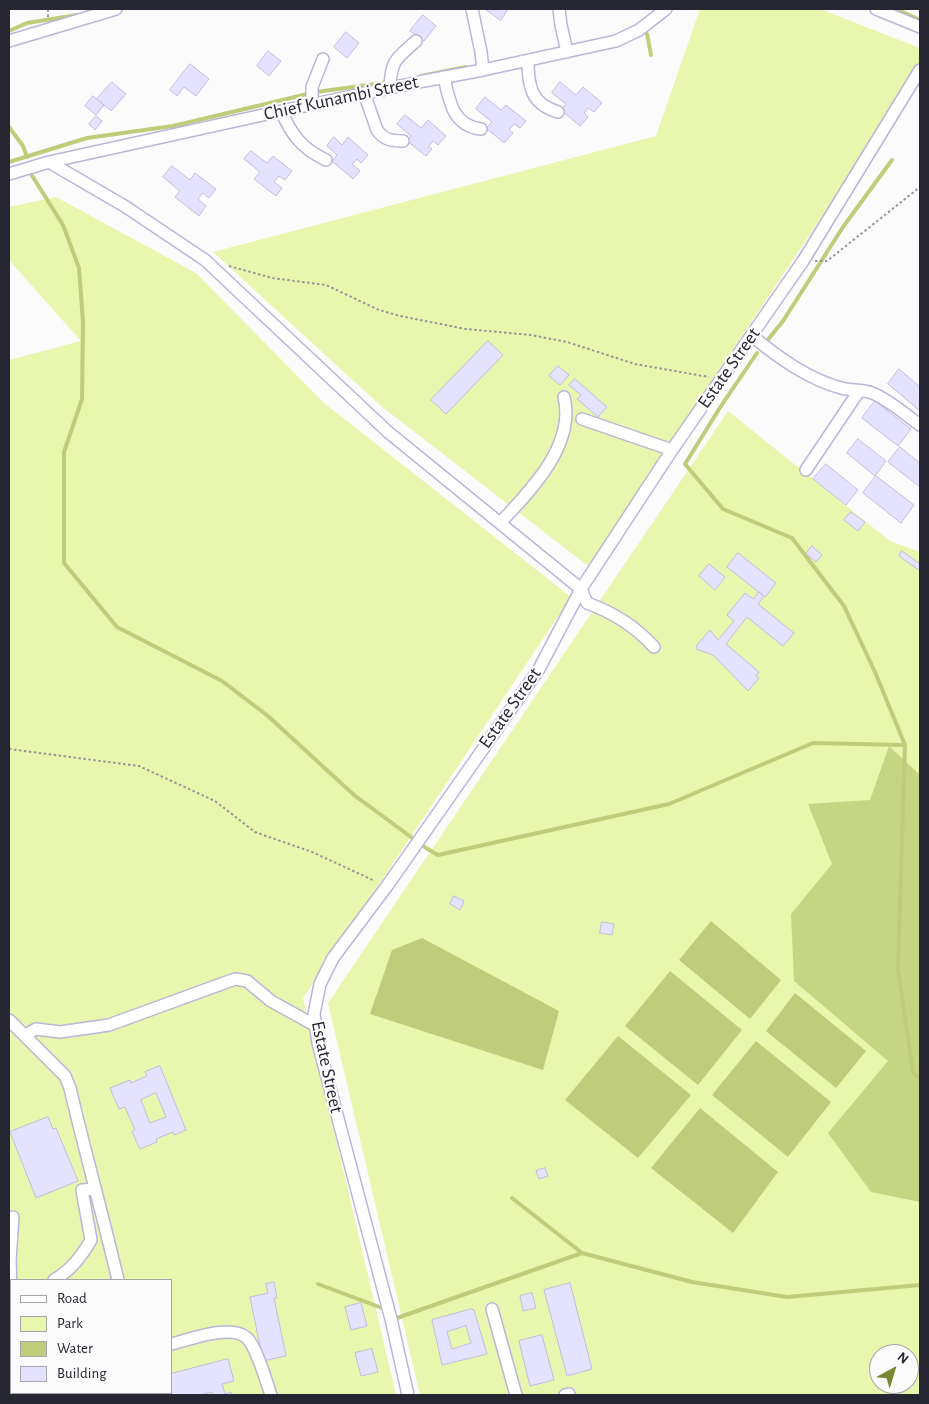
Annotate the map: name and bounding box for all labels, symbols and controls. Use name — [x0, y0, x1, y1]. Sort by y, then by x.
street label: Chief Kunambi Street — [262, 70, 420, 126]
street label: Estate Street — [693, 323, 765, 413]
street label: Estate Street — [474, 663, 546, 753]
street label: Estate Street — [306, 1019, 348, 1115]
legend — [10, 1279, 172, 1394]
text: Road — [57, 1291, 87, 1306]
text: Park — [57, 1316, 83, 1331]
text: Water — [57, 1341, 93, 1356]
north arrow — [869, 1344, 919, 1394]
text: N — [895, 1350, 911, 1367]
text: Building — [57, 1366, 107, 1381]

